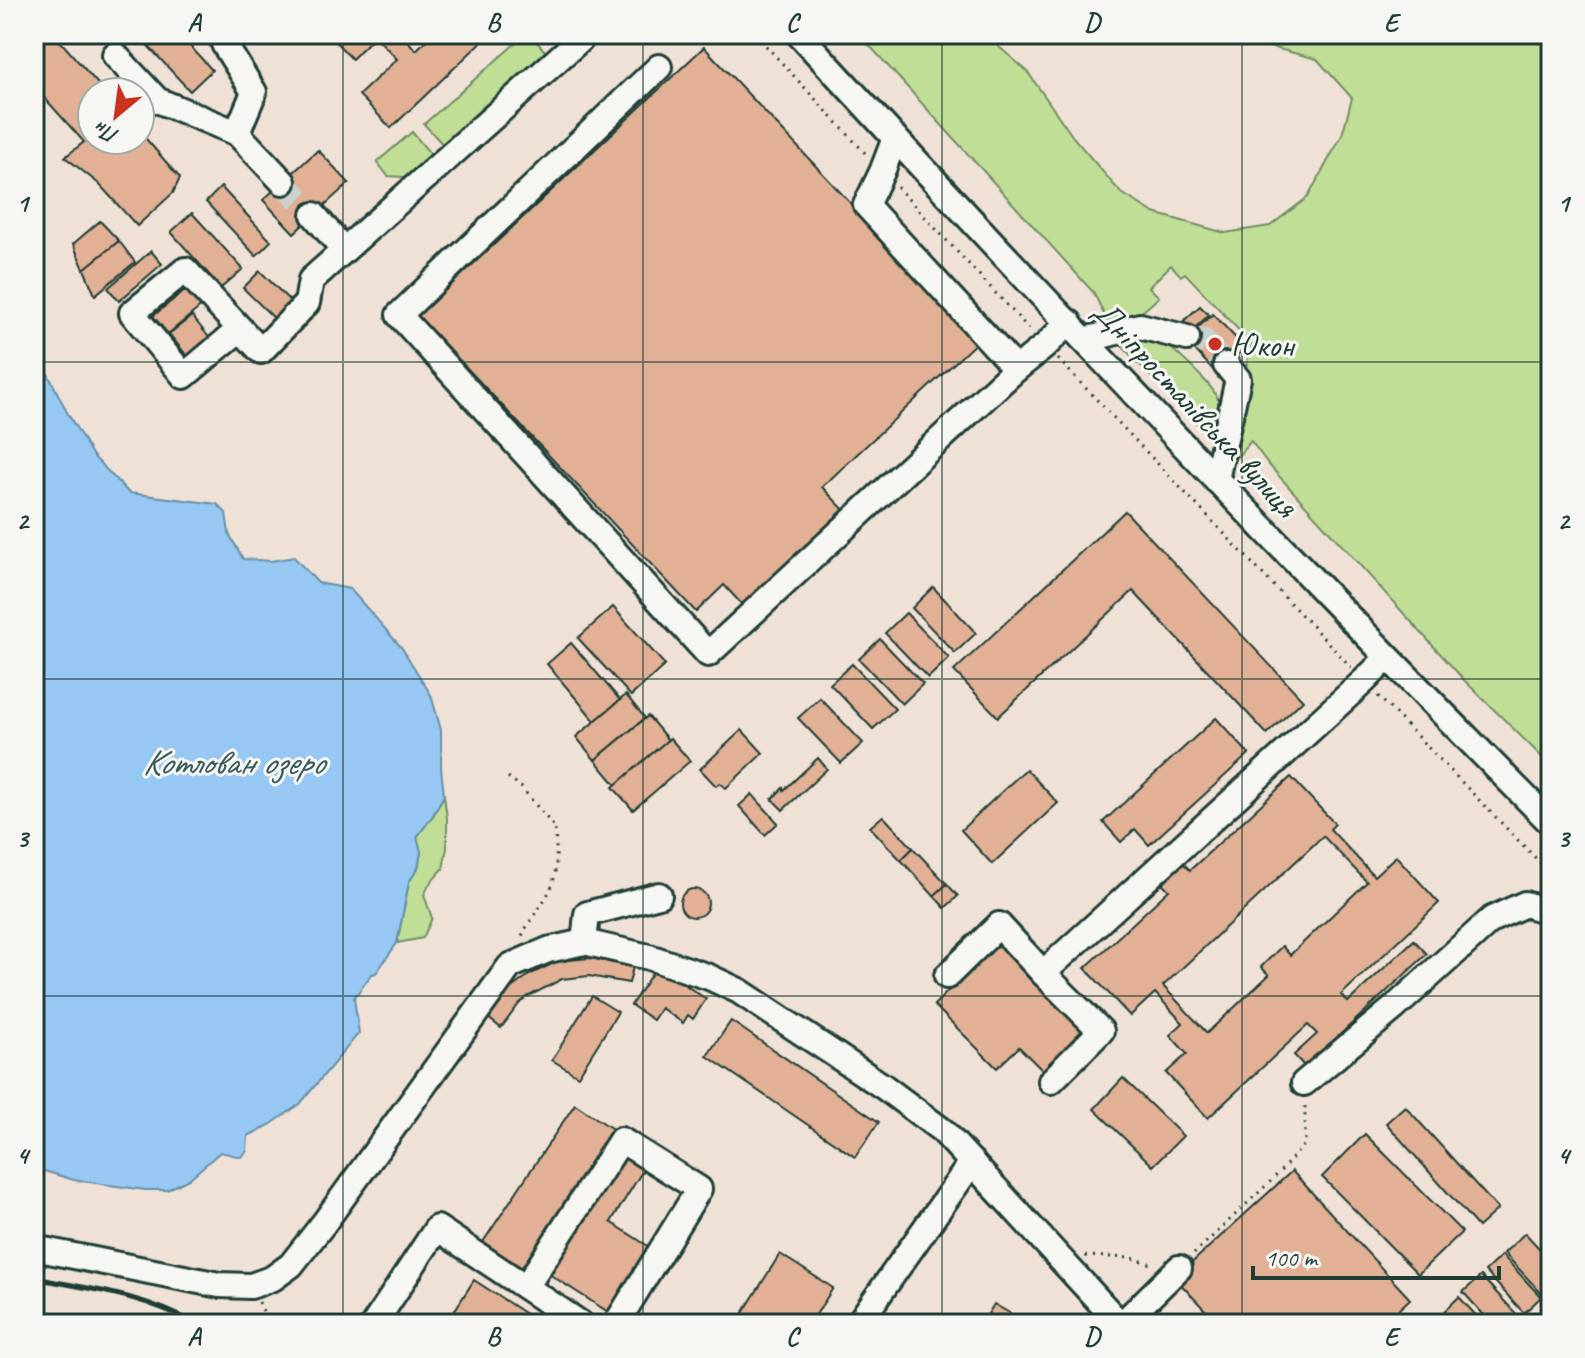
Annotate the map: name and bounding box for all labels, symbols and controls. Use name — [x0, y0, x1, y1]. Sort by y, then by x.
text: A — [187, 6, 202, 39]
text: B — [486, 6, 502, 39]
text: C — [786, 6, 802, 39]
text: D — [1084, 6, 1102, 39]
text: E — [1384, 6, 1402, 39]
north arrow — [76, 76, 156, 156]
text: Пн — [89, 114, 124, 150]
text: 1 — [16, 187, 31, 220]
text: 1 — [1557, 187, 1572, 220]
street label: Дніпросталівська вулиця — [1084, 290, 1309, 527]
place label: Юкон — [1231, 323, 1296, 366]
marker: Юкон — [1206, 335, 1224, 353]
text: 2 — [16, 504, 30, 537]
text: 2 — [1557, 504, 1571, 537]
water label: Котлован озеро — [143, 739, 328, 785]
text: 3 — [16, 822, 30, 855]
text: 3 — [1557, 822, 1571, 855]
text: 4 — [16, 1139, 31, 1172]
text: 4 — [1557, 1139, 1572, 1172]
scale bar — [1253, 1230, 1499, 1280]
text: 100 m — [1265, 1243, 1319, 1273]
text: A — [187, 1320, 202, 1353]
text: B — [486, 1320, 502, 1353]
text: C — [786, 1320, 802, 1353]
text: D — [1084, 1320, 1102, 1353]
text: E — [1384, 1320, 1402, 1353]

